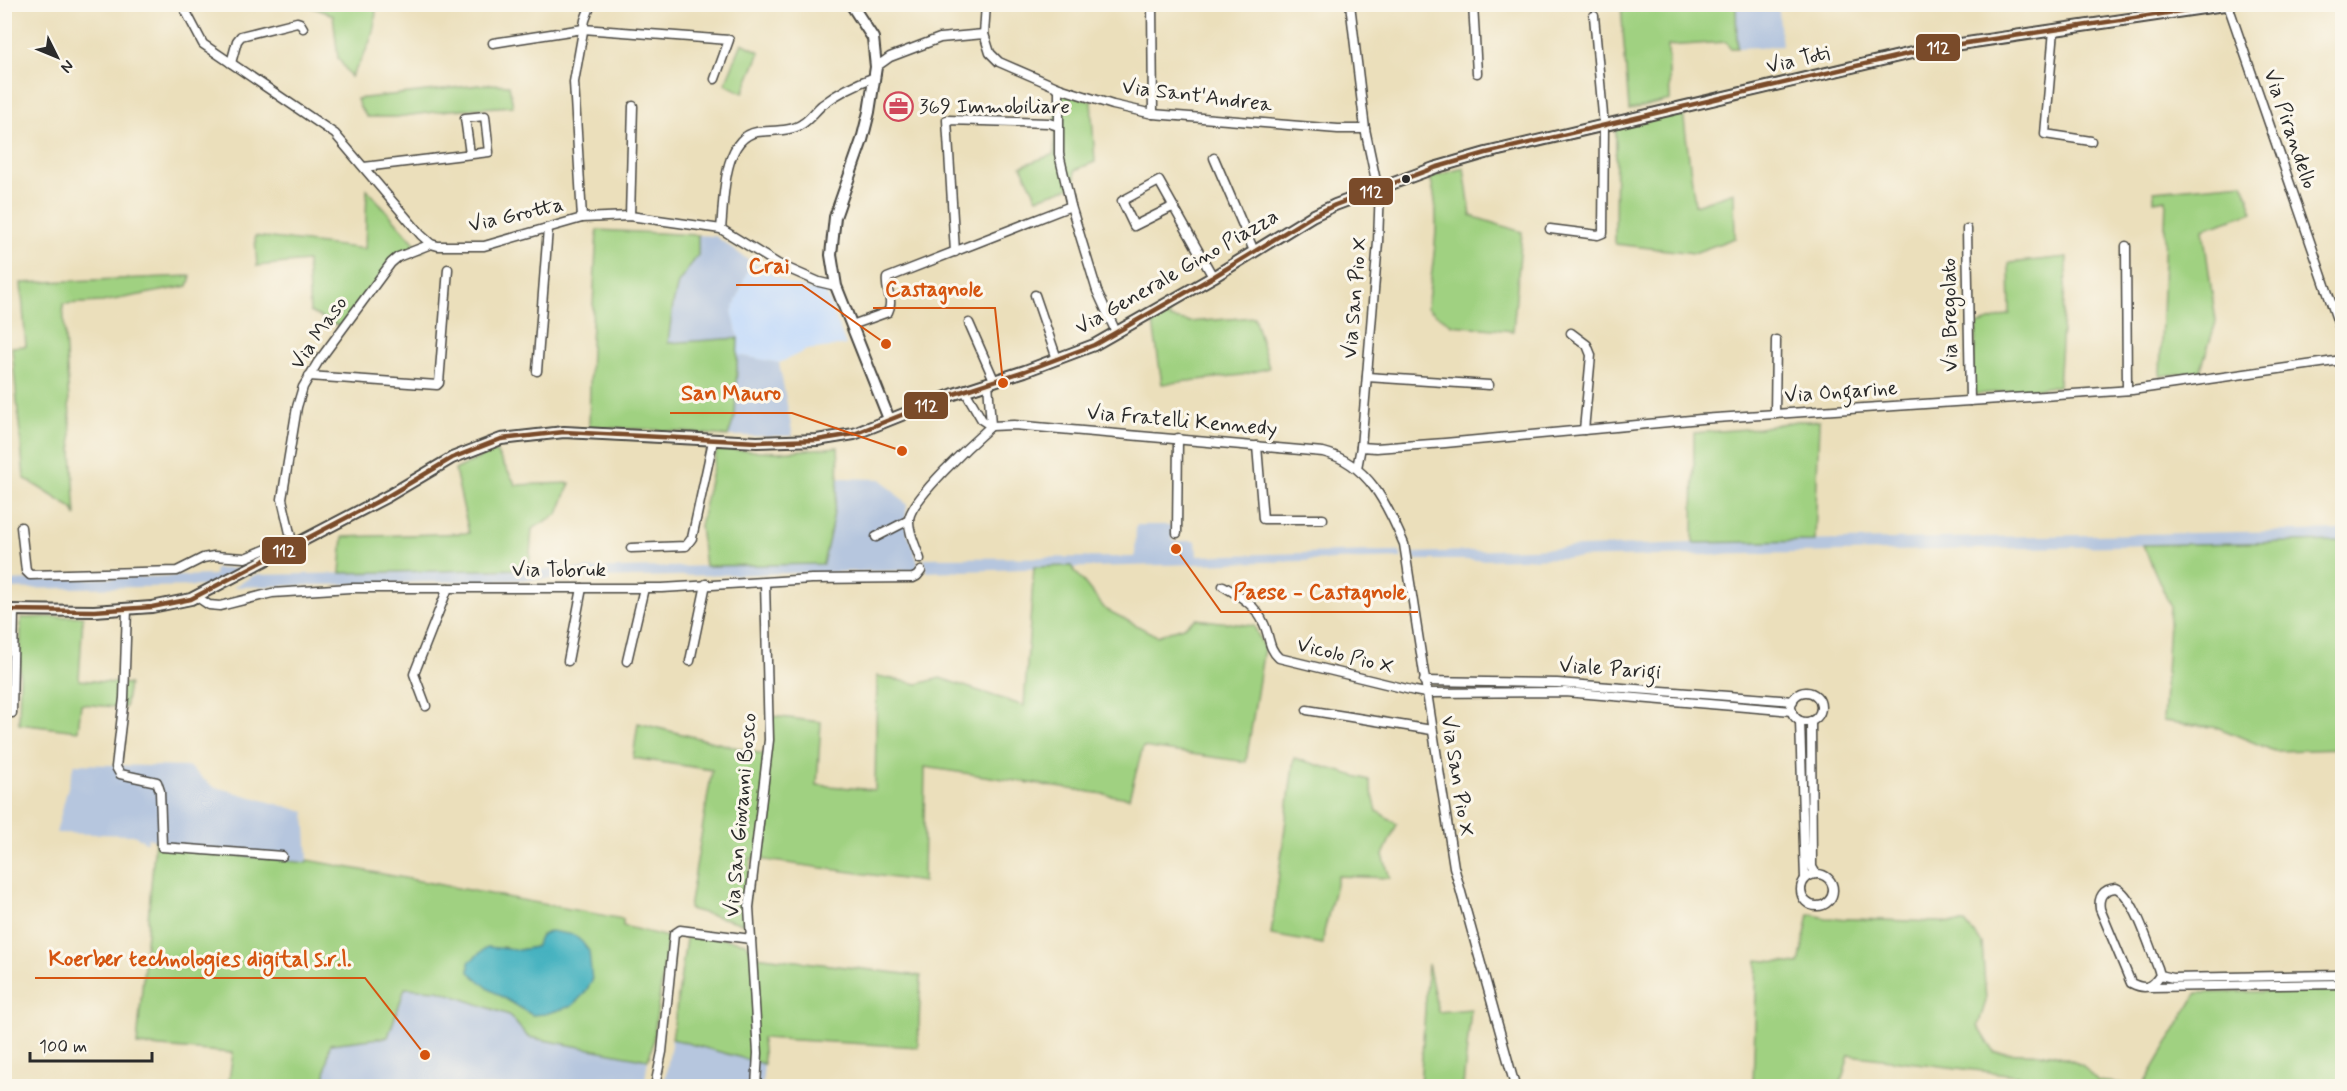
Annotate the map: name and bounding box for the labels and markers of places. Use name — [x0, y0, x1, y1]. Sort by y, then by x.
office icon: 369 Immobiliare — [882, 91, 914, 123]
place label: 369 Immobiliare — [919, 93, 1070, 121]
unlabelled marker — [1400, 173, 1412, 185]
callout: Crai — [736, 245, 802, 285]
callout: Castagnole — [873, 268, 995, 308]
callout: San Mauro — [670, 373, 792, 413]
callout: Paese - Castagnole — [1221, 572, 1418, 612]
callout: Koerber technologies digital s.r.l. — [35, 938, 365, 978]

